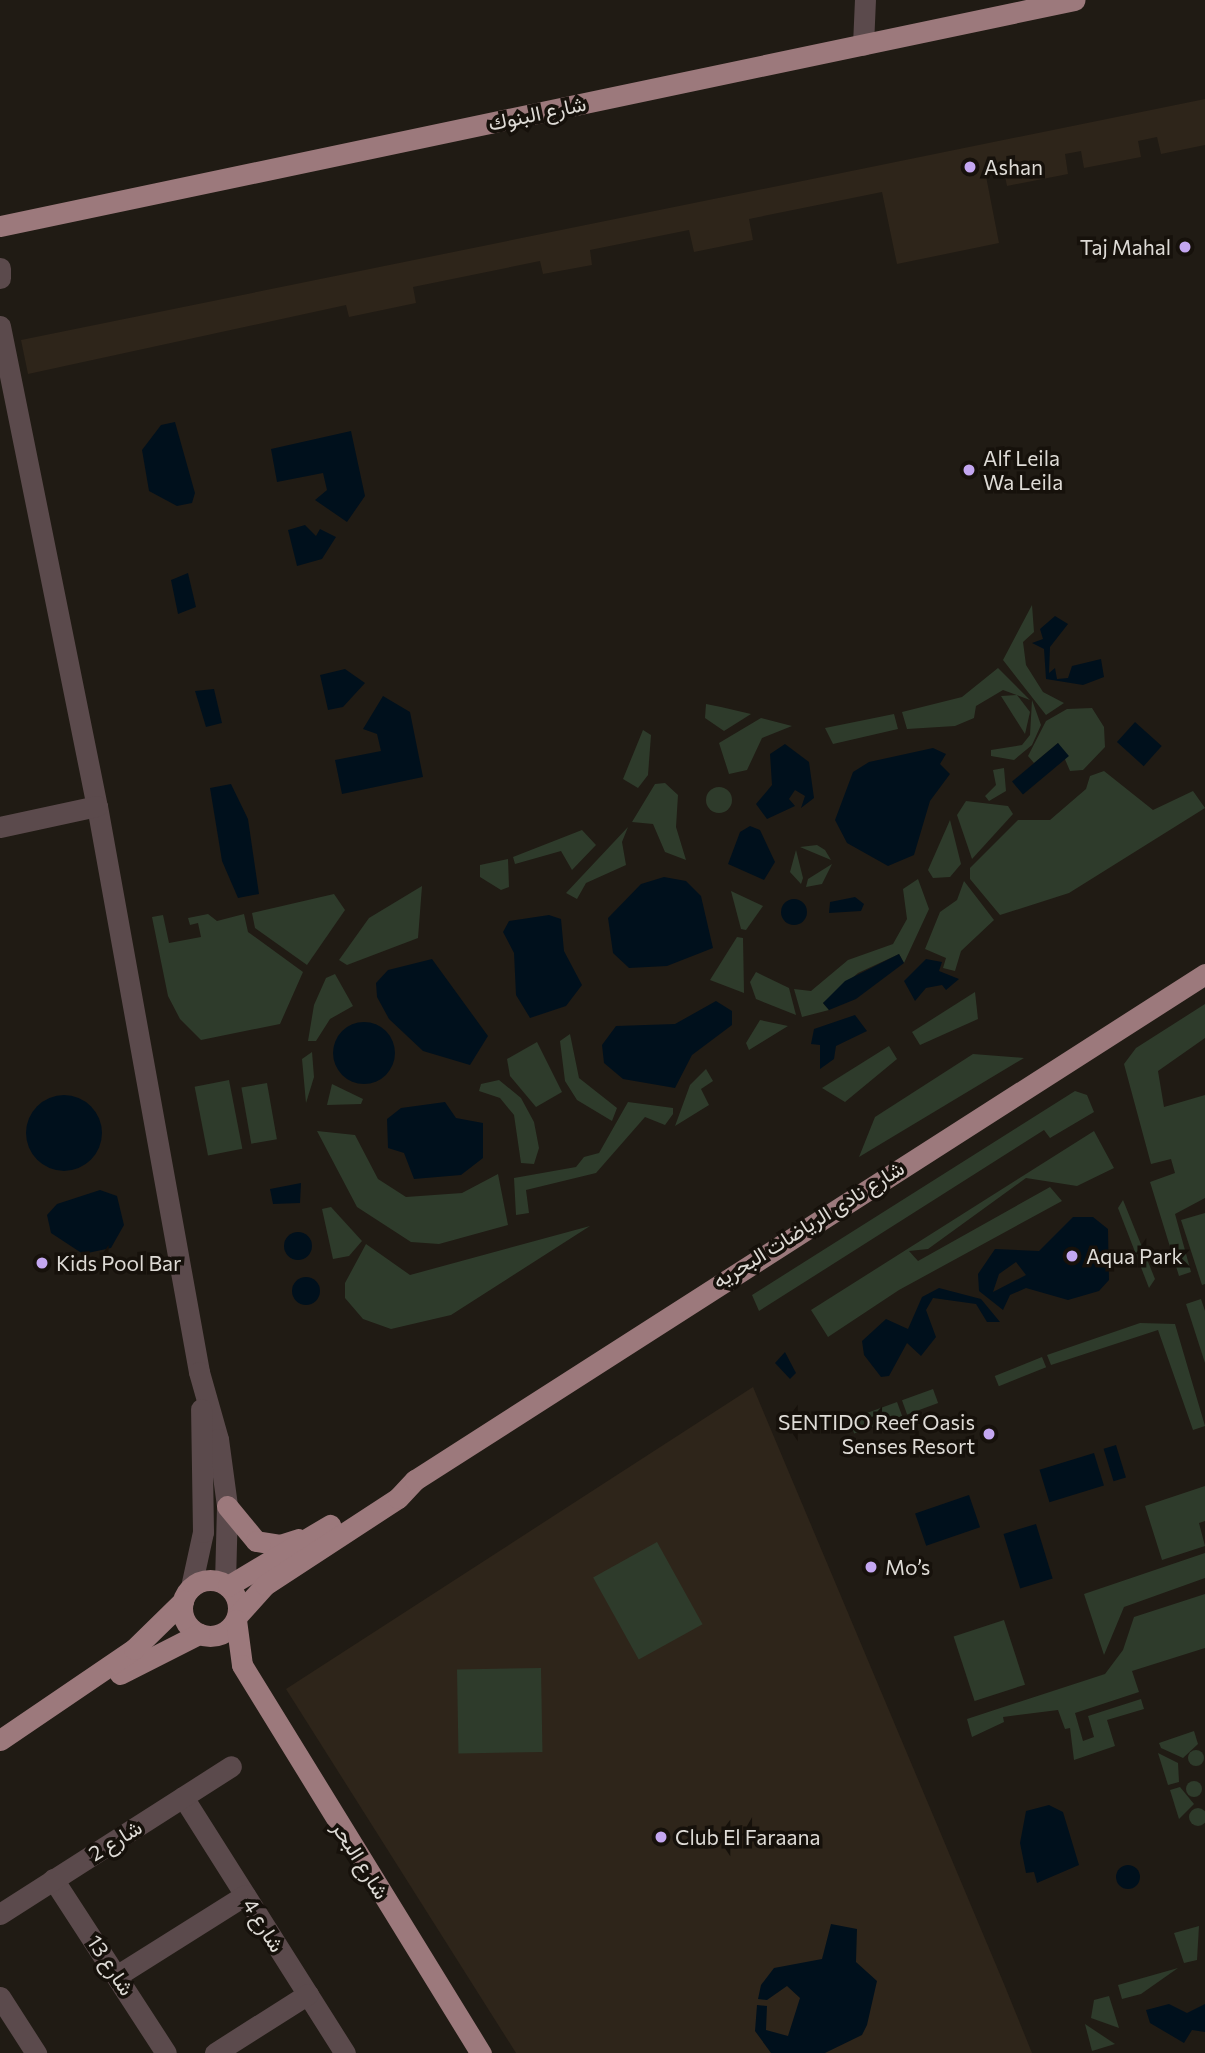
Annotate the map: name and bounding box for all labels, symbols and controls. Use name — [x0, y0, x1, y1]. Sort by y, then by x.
street label: شارع البنوك — [486, 90, 588, 136]
place label: Ashan — [984, 154, 1043, 180]
marker: Ashan — [962, 159, 978, 175]
place label: Taj Mahal — [1080, 234, 1171, 260]
marker: Taj Mahal — [1177, 239, 1193, 255]
place label: Alf Leila Wa Leila — [983, 445, 1063, 495]
marker: Alf Leila Wa Leila — [961, 462, 977, 478]
street label: شارع نادى الرياضات البحريه — [708, 1155, 908, 1293]
place label: Aqua Park — [1086, 1243, 1183, 1269]
marker: Aqua Park — [1064, 1248, 1080, 1264]
place label: Kids Pool Bar — [56, 1250, 181, 1276]
marker: Kids Pool Bar — [34, 1255, 50, 1271]
place label: SENTIDO Reef Oasis Senses Resort — [778, 1409, 975, 1459]
marker: SENTIDO Reef Oasis Senses Resort — [981, 1426, 997, 1442]
place label: Mo’s — [885, 1554, 930, 1580]
marker: Mo’s — [863, 1559, 879, 1575]
street label: شارع 2 — [84, 1814, 146, 1866]
street label: شارع البحر — [327, 1816, 395, 1904]
place label: Club El Faraana — [675, 1824, 820, 1850]
marker: Club El Faraana — [653, 1829, 669, 1845]
street label: شارع 4 — [238, 1893, 290, 1957]
street label: شارع 13 — [82, 1930, 140, 2000]

